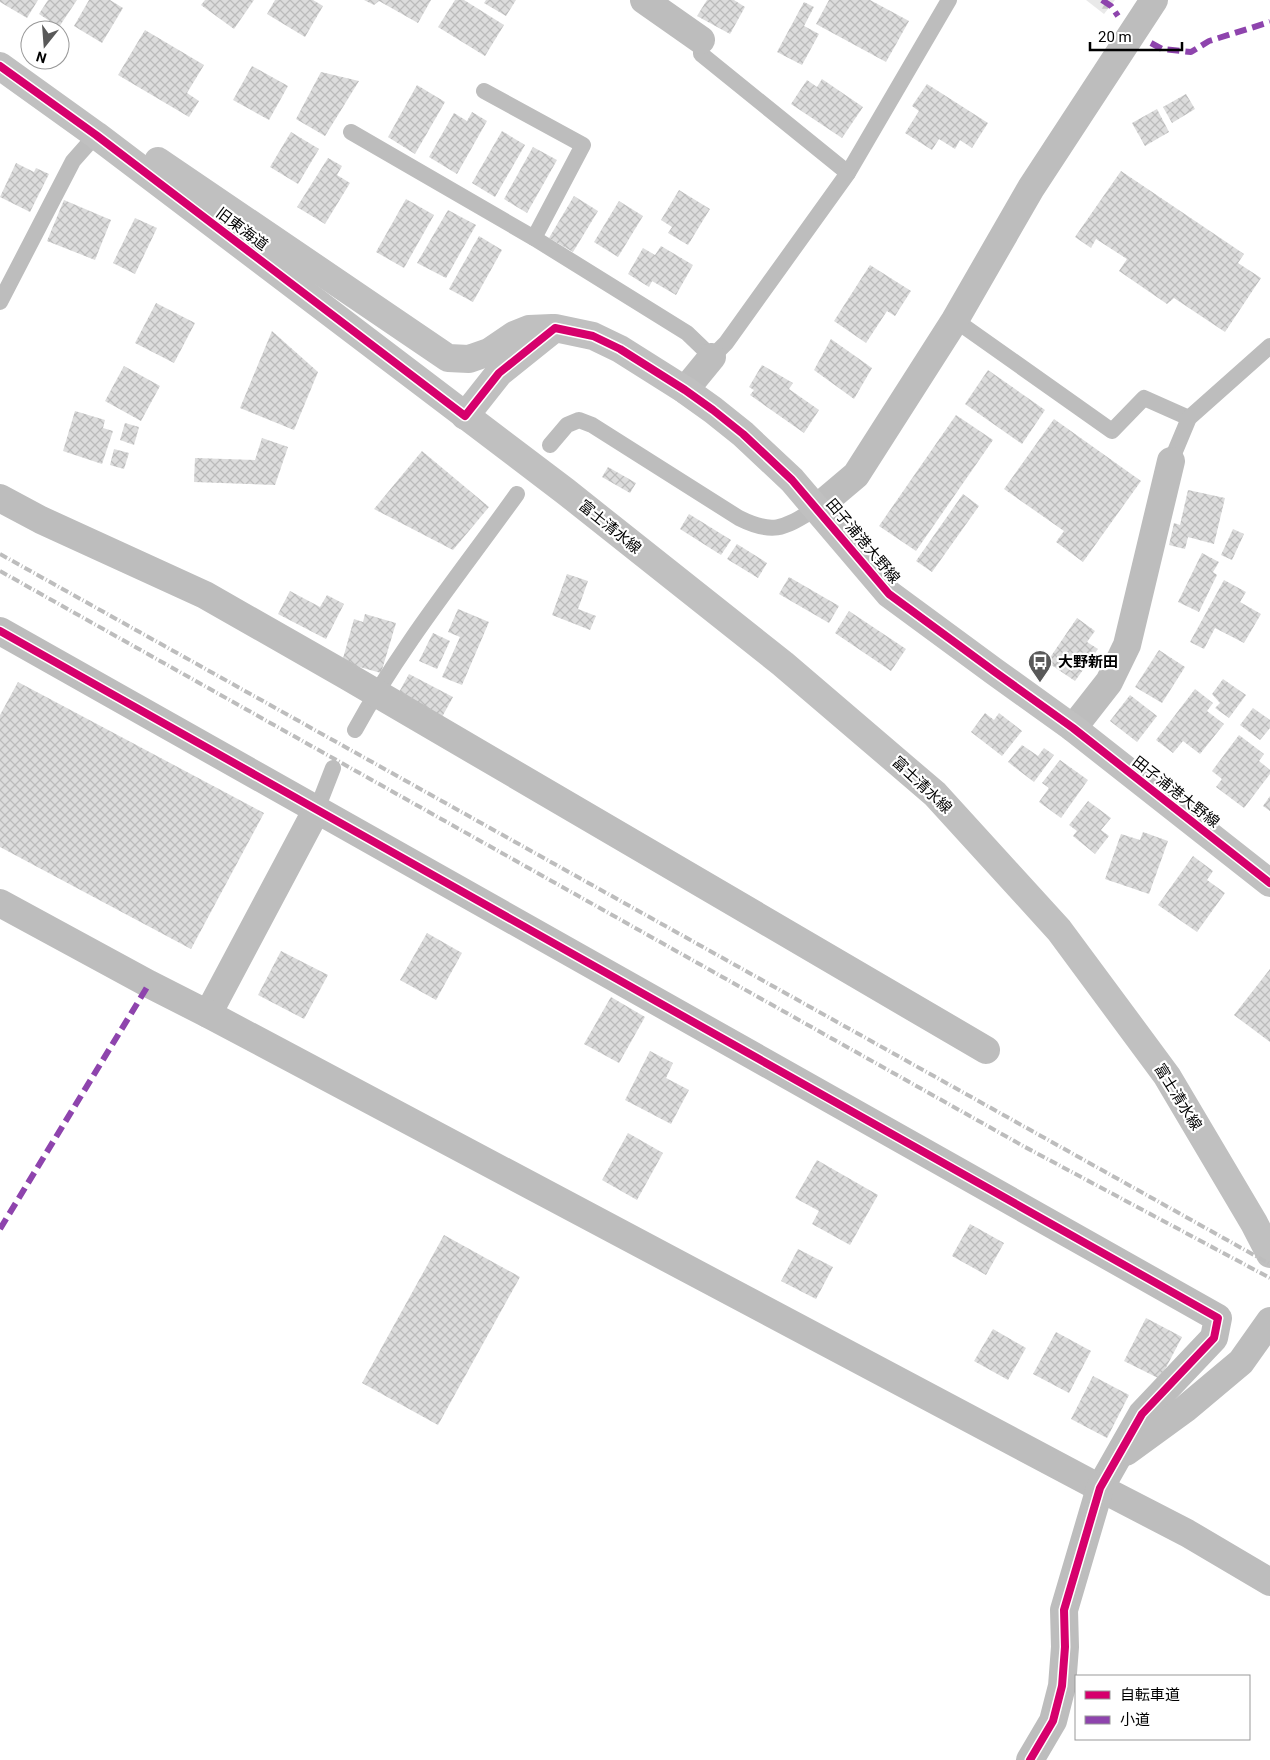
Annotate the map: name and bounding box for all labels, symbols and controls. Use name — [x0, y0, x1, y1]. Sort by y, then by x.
north arrow — [20, 20, 70, 70]
scale bar — [1090, 20, 1182, 52]
text: 20 m — [1098, 28, 1132, 46]
text: N — [34, 48, 48, 67]
street label: 旧東海道 — [213, 204, 271, 254]
street label: 田子浦港大野線 — [822, 495, 904, 587]
street label: 富士清水線 — [575, 496, 645, 558]
bus stop icon: 大野新田 — [1027, 649, 1053, 683]
place label: 大野新田 — [1058, 653, 1118, 671]
street label: 富士清水線 — [888, 753, 956, 817]
street label: 田子浦港大野線 — [1129, 753, 1223, 831]
street label: 富士清水線 — [1150, 1060, 1206, 1134]
legend — [1075, 1675, 1250, 1740]
text: 自転車道 — [1120, 1686, 1180, 1704]
text: 小道 — [1120, 1711, 1150, 1729]

